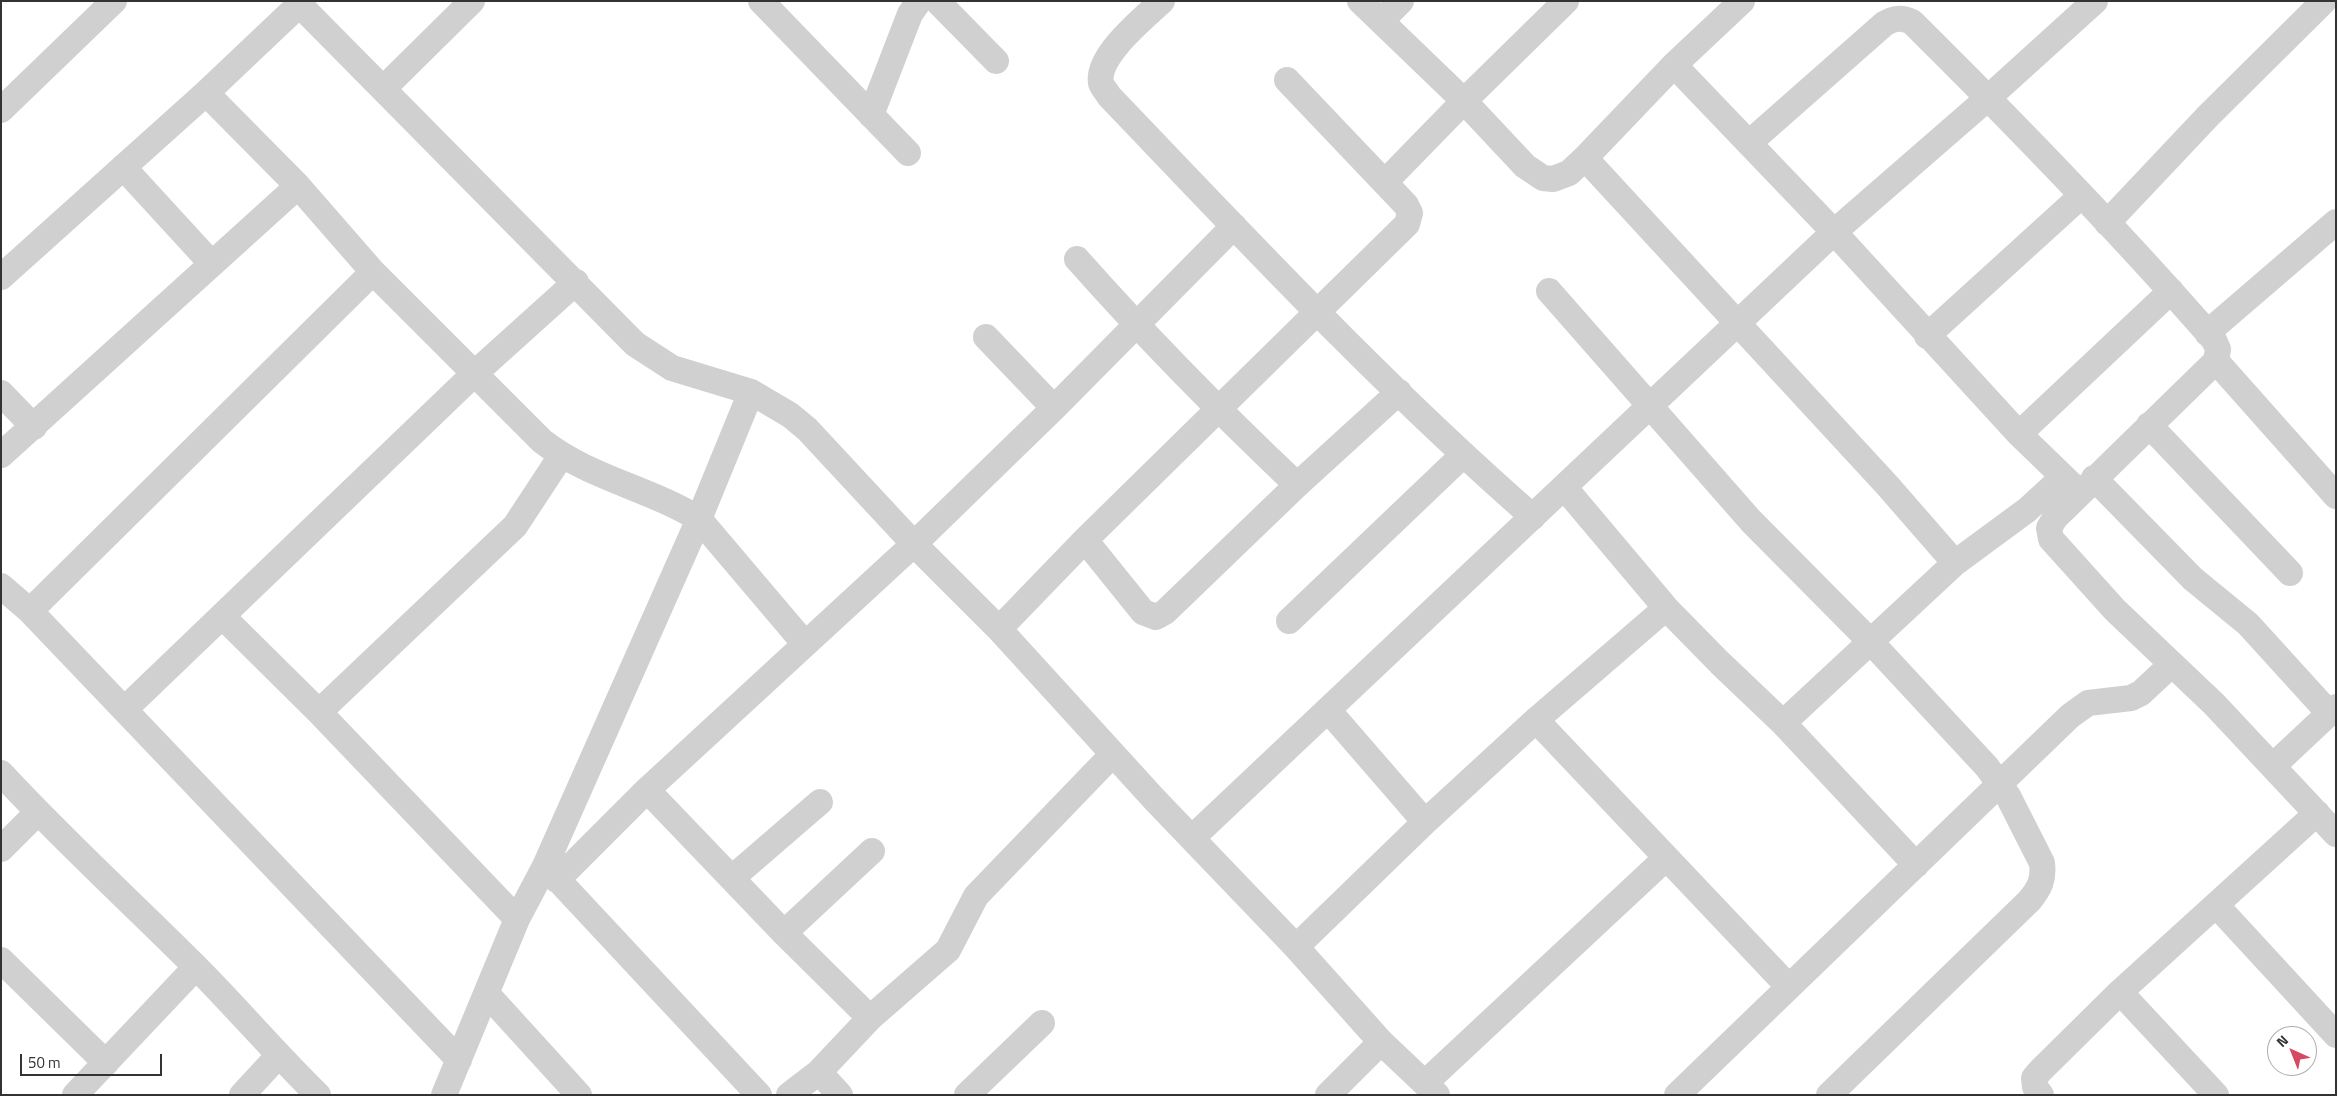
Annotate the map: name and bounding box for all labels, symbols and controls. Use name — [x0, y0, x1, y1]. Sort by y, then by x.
north arrow — [2267, 1026, 2317, 1076]
text: N — [2271, 1030, 2293, 1051]
scale bar — [22, 1044, 165, 1076]
text: 50 m — [28, 1051, 61, 1074]

